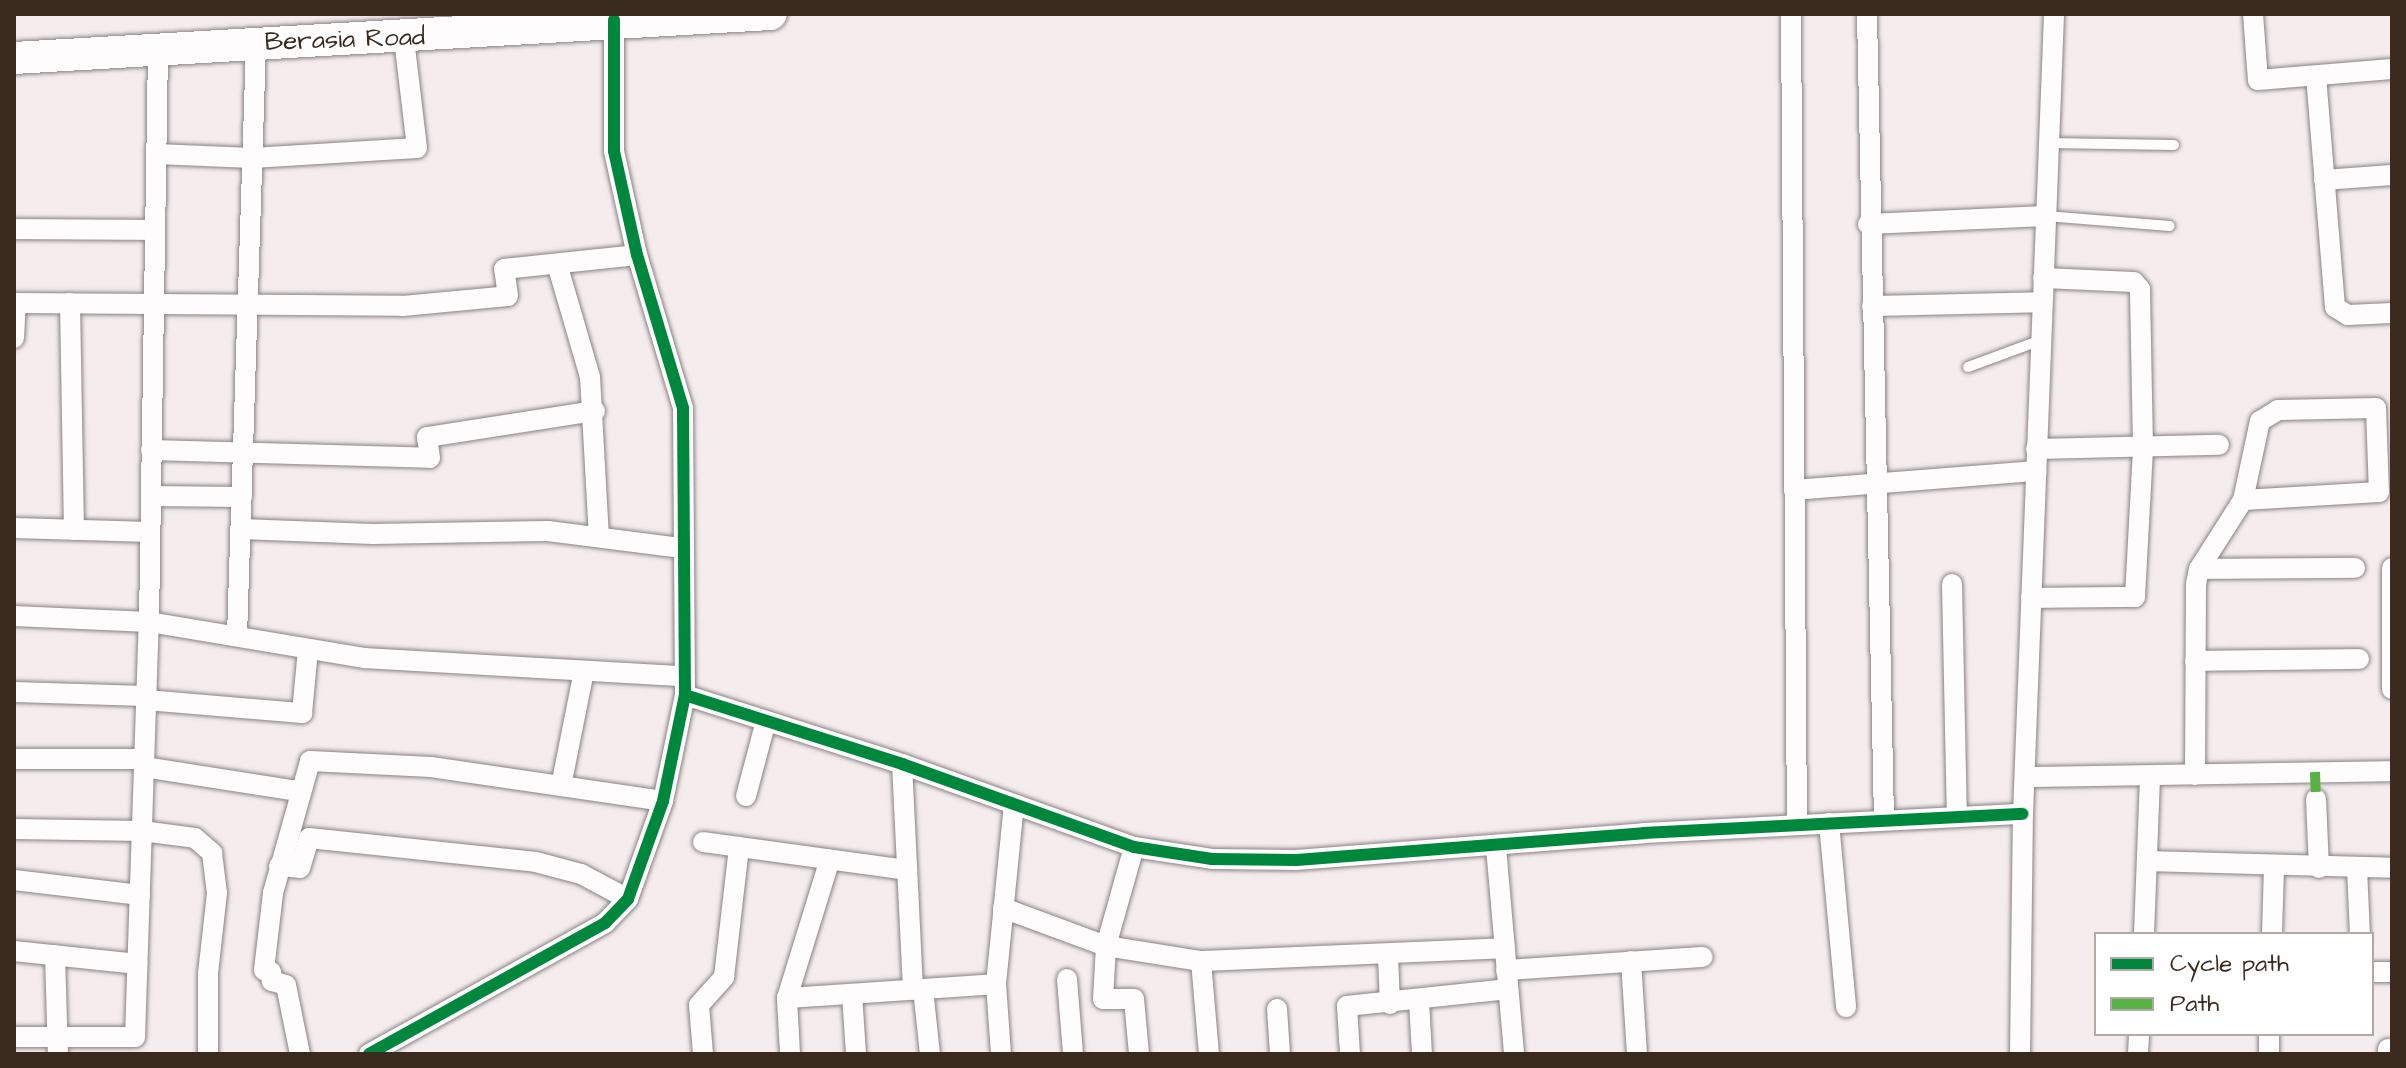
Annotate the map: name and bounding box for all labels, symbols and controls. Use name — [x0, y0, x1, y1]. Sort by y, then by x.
street label: Berasia Road — [264, 22, 426, 58]
legend — [2094, 932, 2374, 1036]
text: Cycle path — [2170, 947, 2289, 981]
text: Path — [2170, 987, 2219, 1021]

